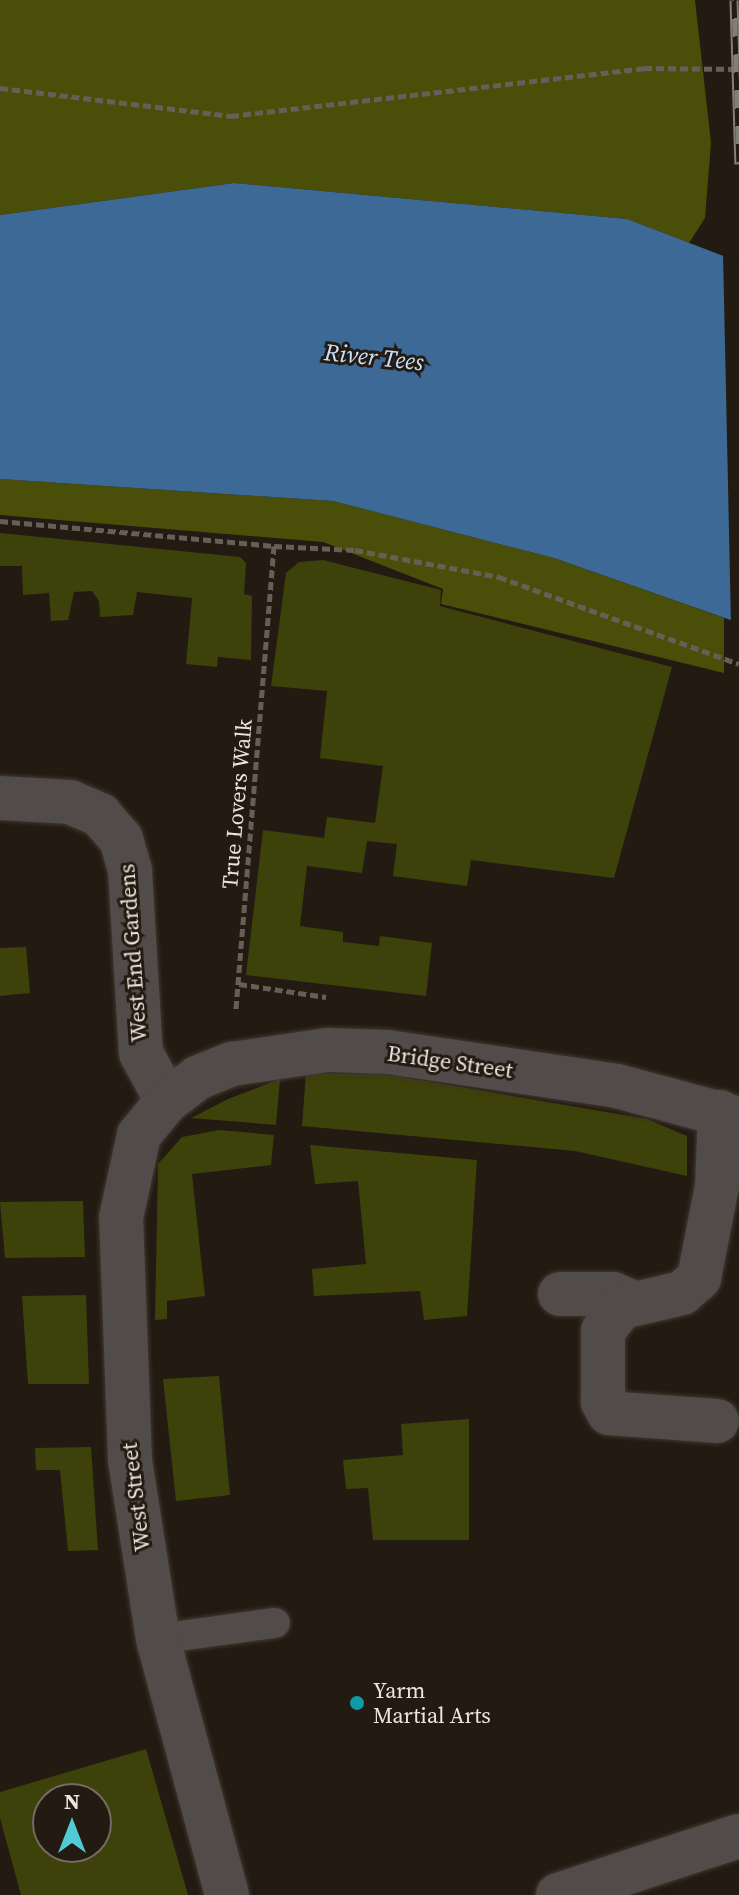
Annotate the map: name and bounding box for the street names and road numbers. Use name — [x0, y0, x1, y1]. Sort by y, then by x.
street label: True Lovers Walk — [216, 718, 258, 890]
street label: West End Gardens — [114, 863, 152, 1043]
street label: Bridge Street — [386, 1040, 514, 1084]
street label: West Street — [116, 1441, 156, 1553]

